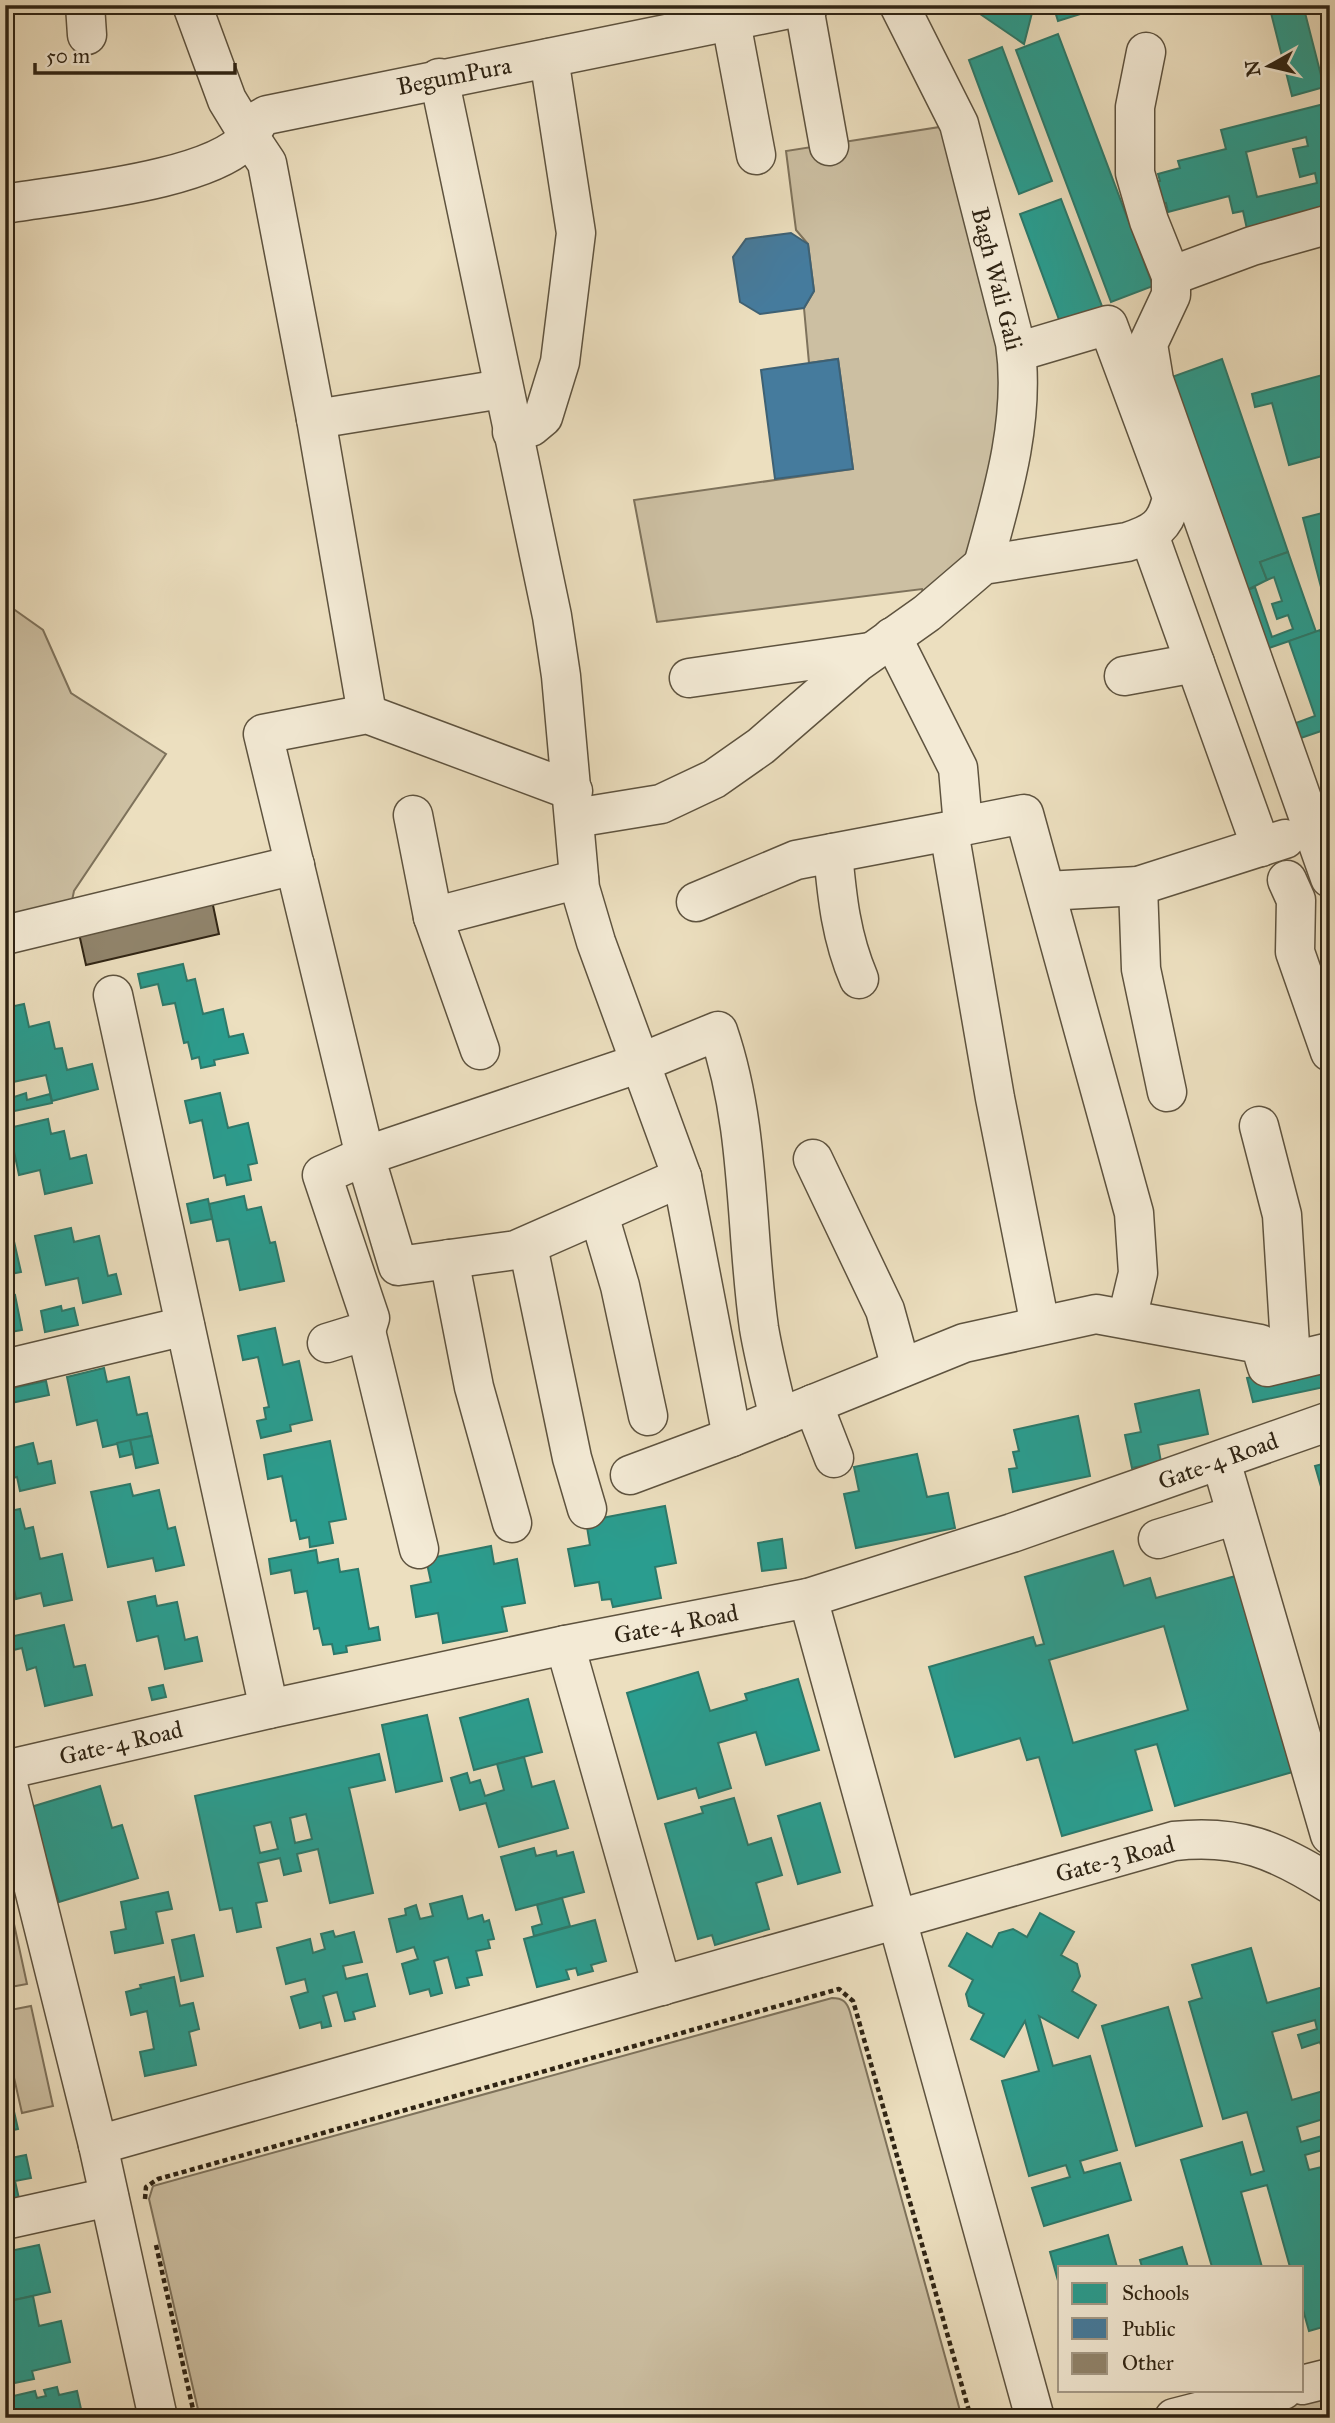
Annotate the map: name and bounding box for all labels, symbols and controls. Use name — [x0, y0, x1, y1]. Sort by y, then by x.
scale bar — [35, 32, 234, 76]
north arrow — [1234, 32, 1304, 102]
text: 50 m — [46, 43, 91, 69]
street label: BegumPura — [394, 50, 515, 102]
text: N — [1240, 59, 1265, 78]
street label: Bagh Wali Gali — [965, 204, 1029, 354]
street label: Gate-4 Road — [1154, 1425, 1282, 1497]
street label: Gate-4 Road — [611, 1597, 741, 1651]
street label: Gate-4 Road — [56, 1714, 186, 1772]
street label: Gate-3 Road — [1052, 1829, 1178, 1889]
legend — [1058, 2266, 1304, 2392]
text: Schools — [1122, 2280, 1189, 2306]
text: Public — [1122, 2316, 1176, 2342]
text: Other — [1122, 2350, 1174, 2376]

